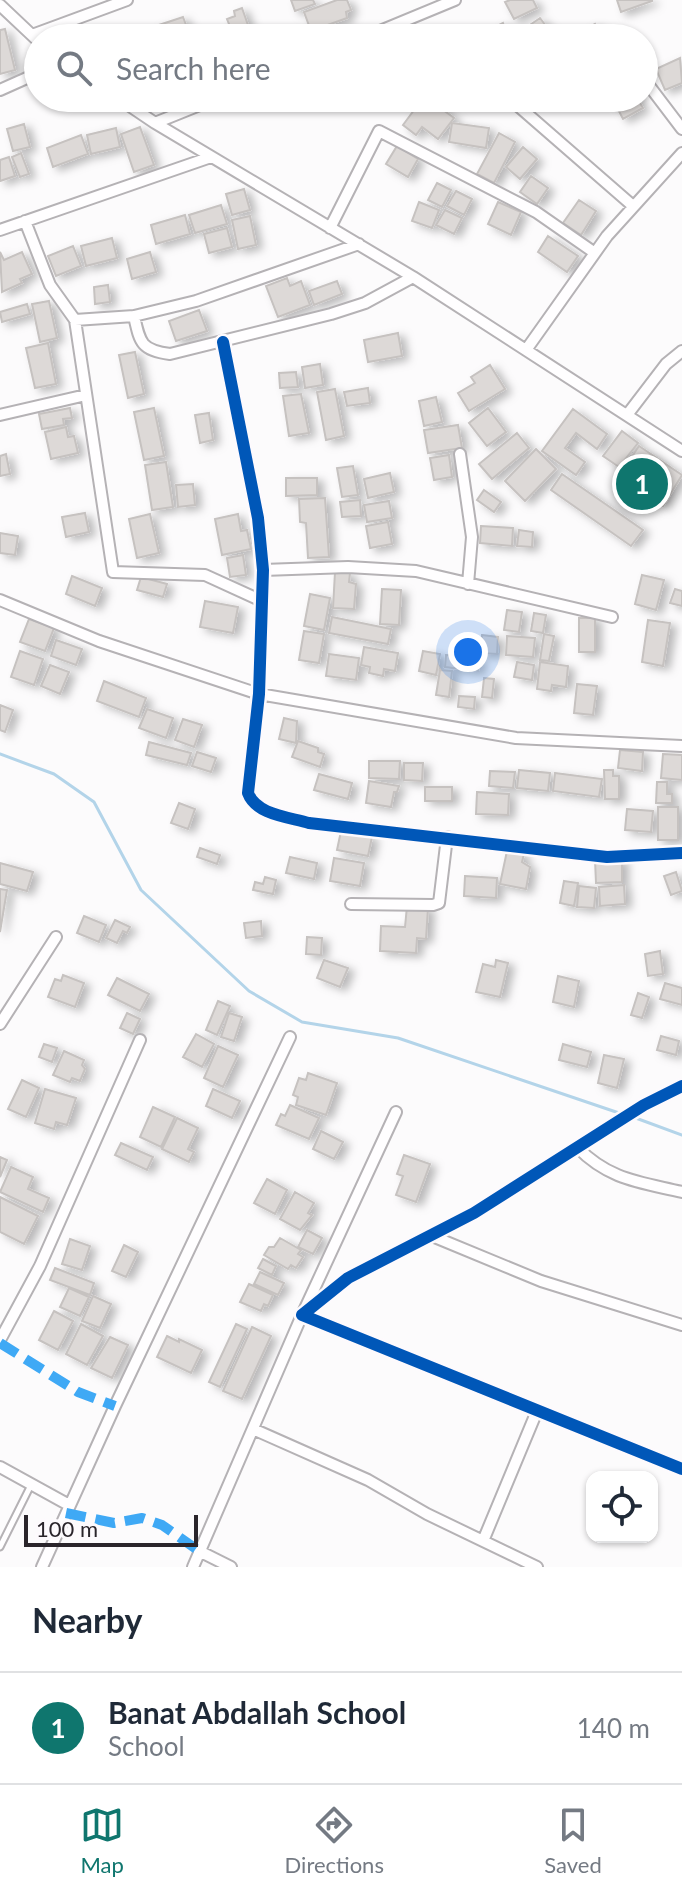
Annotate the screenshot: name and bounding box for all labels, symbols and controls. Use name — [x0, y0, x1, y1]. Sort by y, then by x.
search box — [24, 24, 658, 112]
icon: search — [52, 46, 96, 90]
text: Search here — [116, 50, 271, 86]
pin: 1 — [616, 454, 668, 514]
your location — [448, 632, 488, 672]
map controls — [586, 1471, 658, 1543]
button: locate — [586, 1471, 658, 1543]
scale bar — [24, 1511, 198, 1547]
text: 100 m — [36, 1515, 98, 1542]
text: Nearby — [32, 1599, 143, 1640]
text: Banat Abdallah School — [108, 1694, 406, 1730]
text: 1 — [50, 1712, 66, 1744]
text: 140 m — [577, 1712, 650, 1744]
text: School — [108, 1730, 185, 1762]
tab: Map — [80, 1803, 124, 1878]
tab: Directions — [285, 1803, 384, 1878]
tab: Saved — [544, 1803, 602, 1878]

